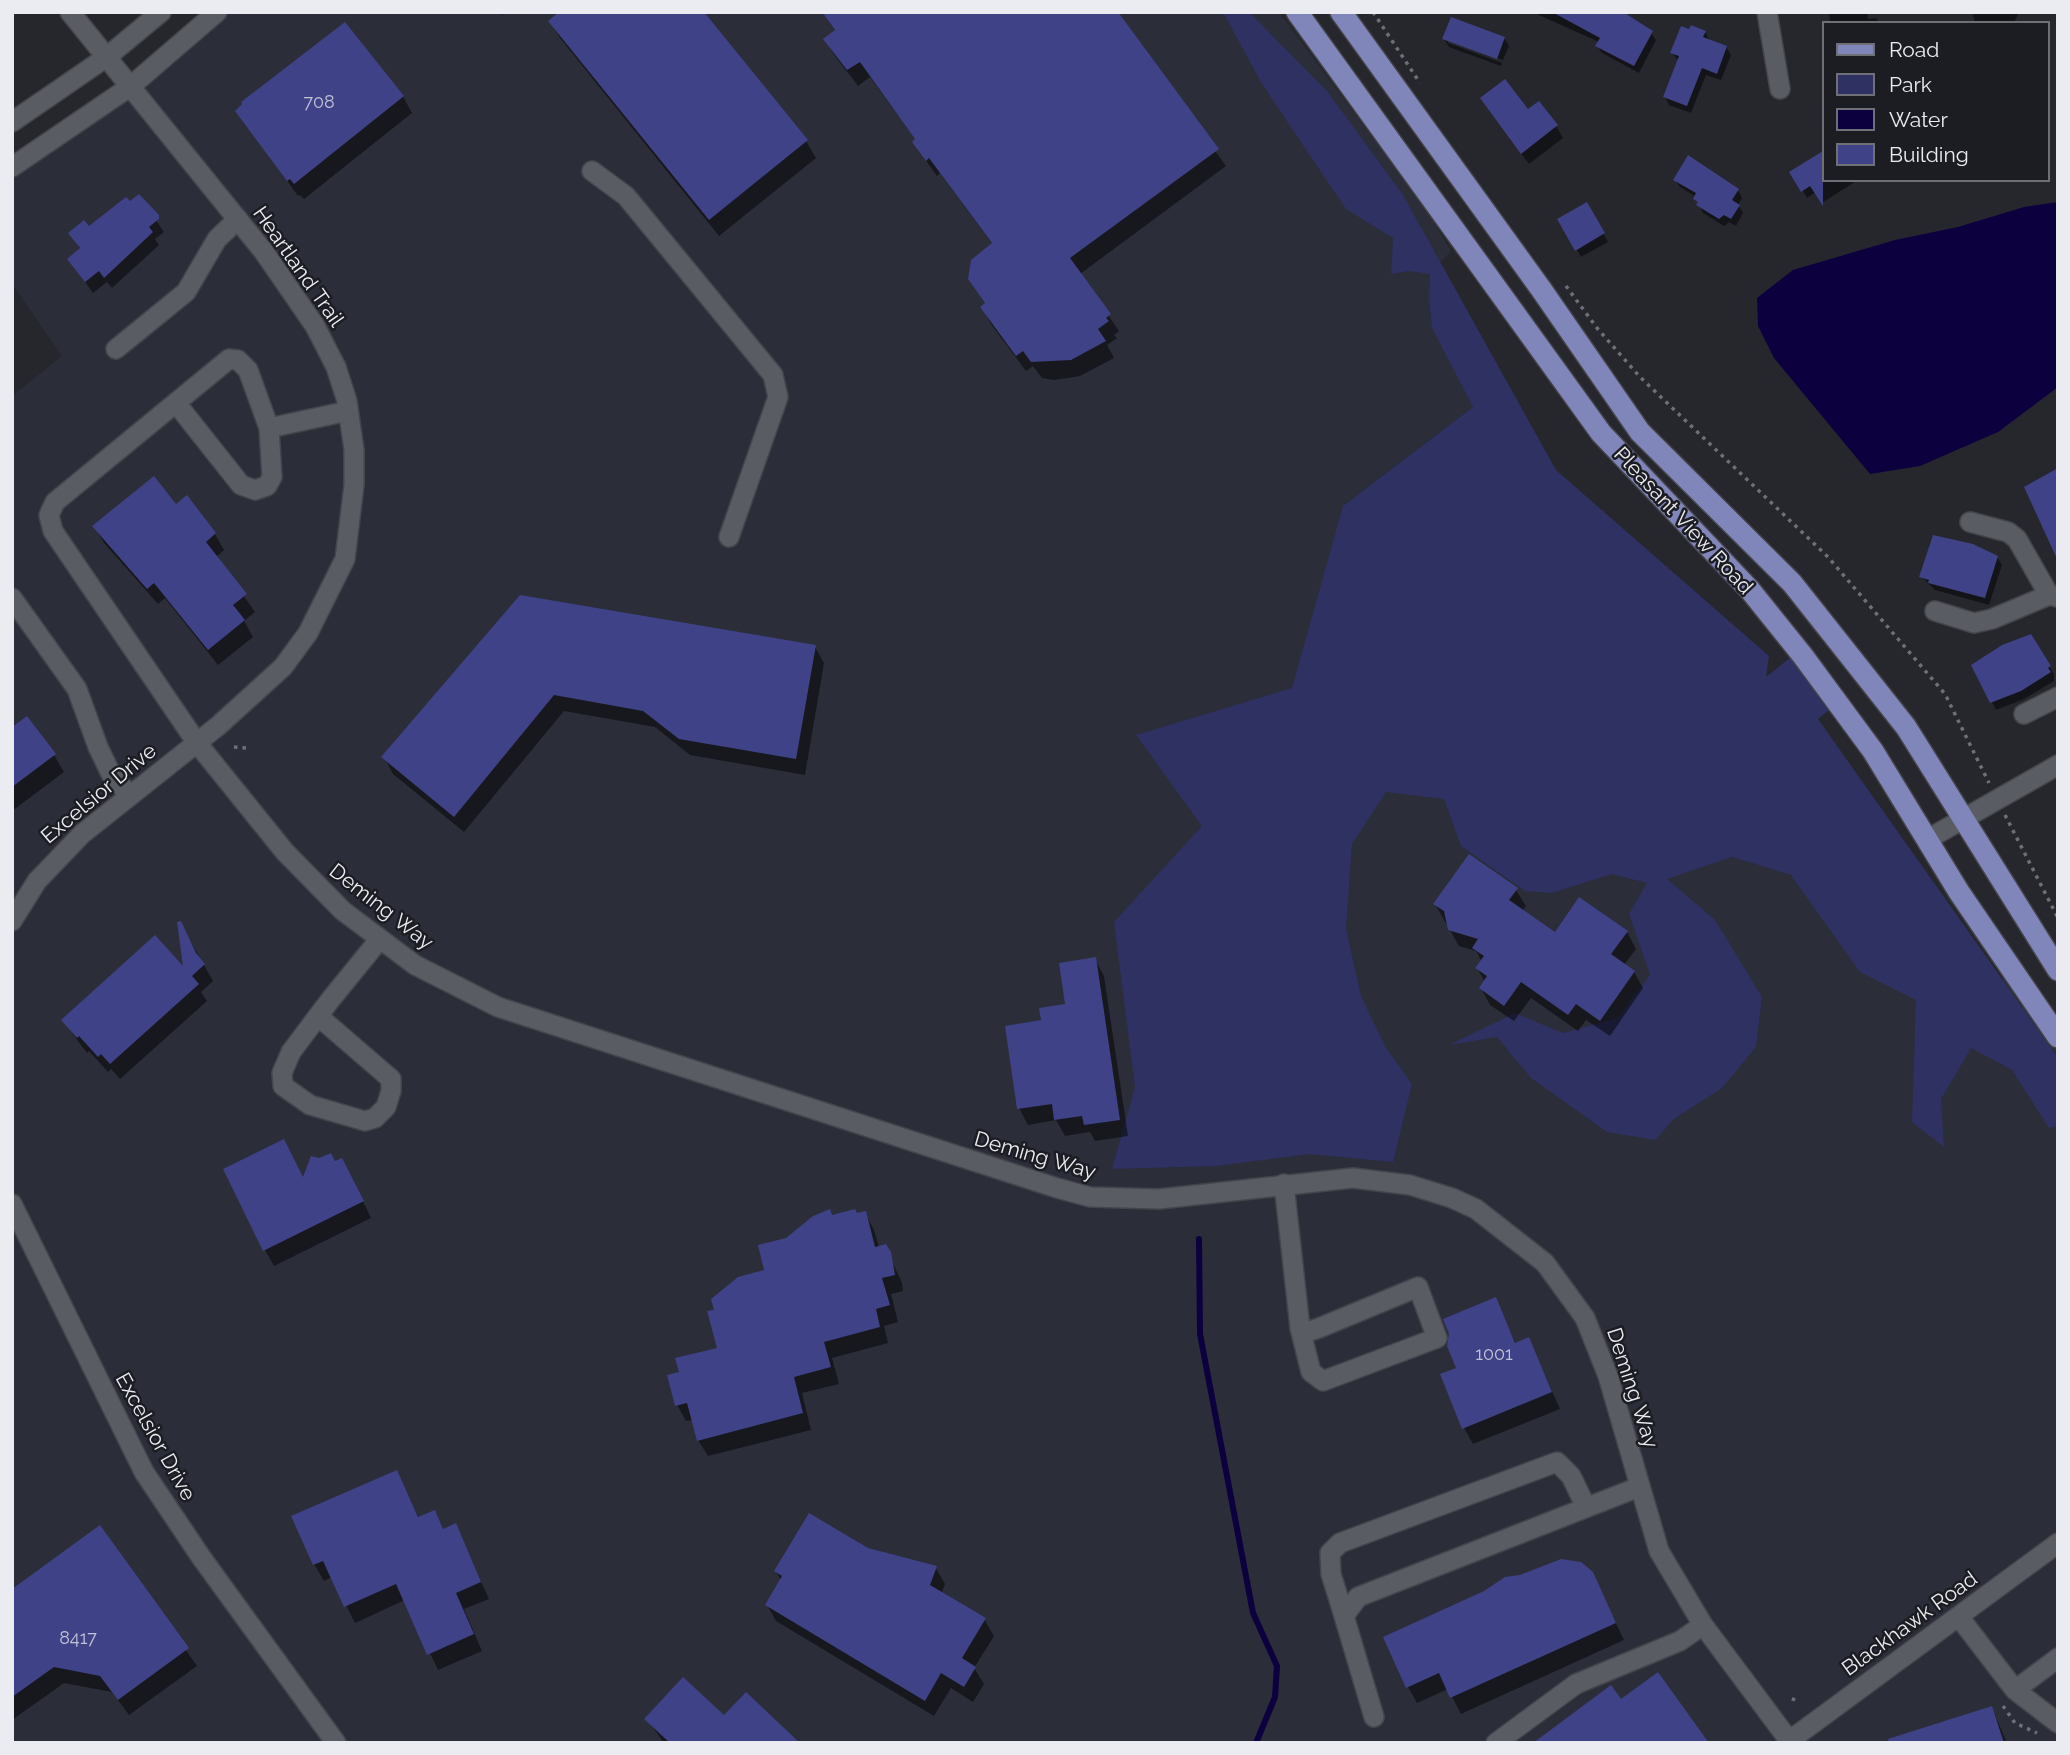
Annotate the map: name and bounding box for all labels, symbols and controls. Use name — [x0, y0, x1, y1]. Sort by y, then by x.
legend — [1822, 21, 2049, 182]
text: Road — [1889, 37, 1939, 62]
text: Park — [1889, 72, 1932, 97]
house number: 708 — [303, 92, 335, 114]
text: Water — [1889, 107, 1948, 132]
text: Building — [1889, 142, 1969, 167]
street label: Heartland Trail — [247, 202, 349, 332]
street label: Pleasant View Road — [1608, 442, 1758, 600]
street label: Excelsior Drive — [36, 739, 162, 849]
street label: Deming Way — [324, 859, 438, 955]
street label: Deming Way — [971, 1127, 1099, 1185]
street label: Deming Way — [1601, 1325, 1663, 1451]
house number: 1001 — [1475, 1344, 1513, 1366]
street label: Excelsior Drive — [109, 1369, 201, 1505]
street label: Blackhawk Road — [1837, 1566, 1983, 1682]
house number: 8417 — [59, 1628, 97, 1650]

